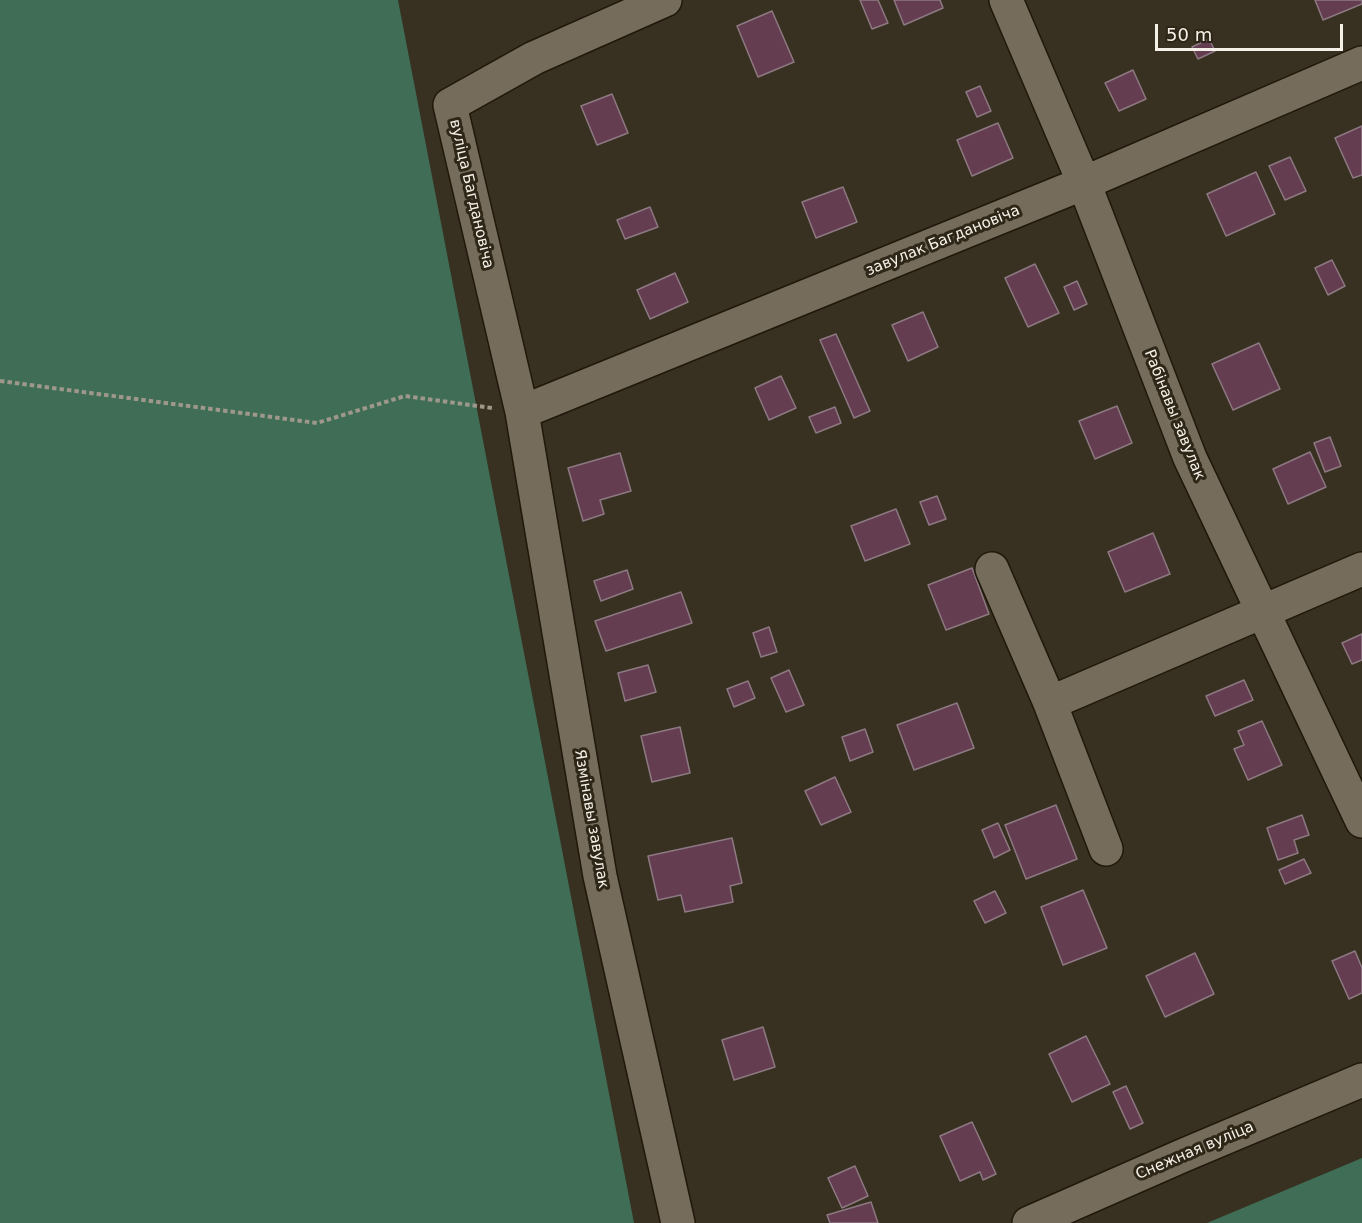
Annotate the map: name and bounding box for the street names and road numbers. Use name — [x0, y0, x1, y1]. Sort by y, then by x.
street label: вуліца Багдановіча — [445, 118, 497, 270]
street label: завулак Багдановіча — [863, 202, 1023, 280]
street label: Рабінавы завулак — [1140, 347, 1208, 483]
street label: Язмінавы завулак — [570, 748, 612, 890]
street label: Снежная вуліца — [1133, 1118, 1257, 1184]

